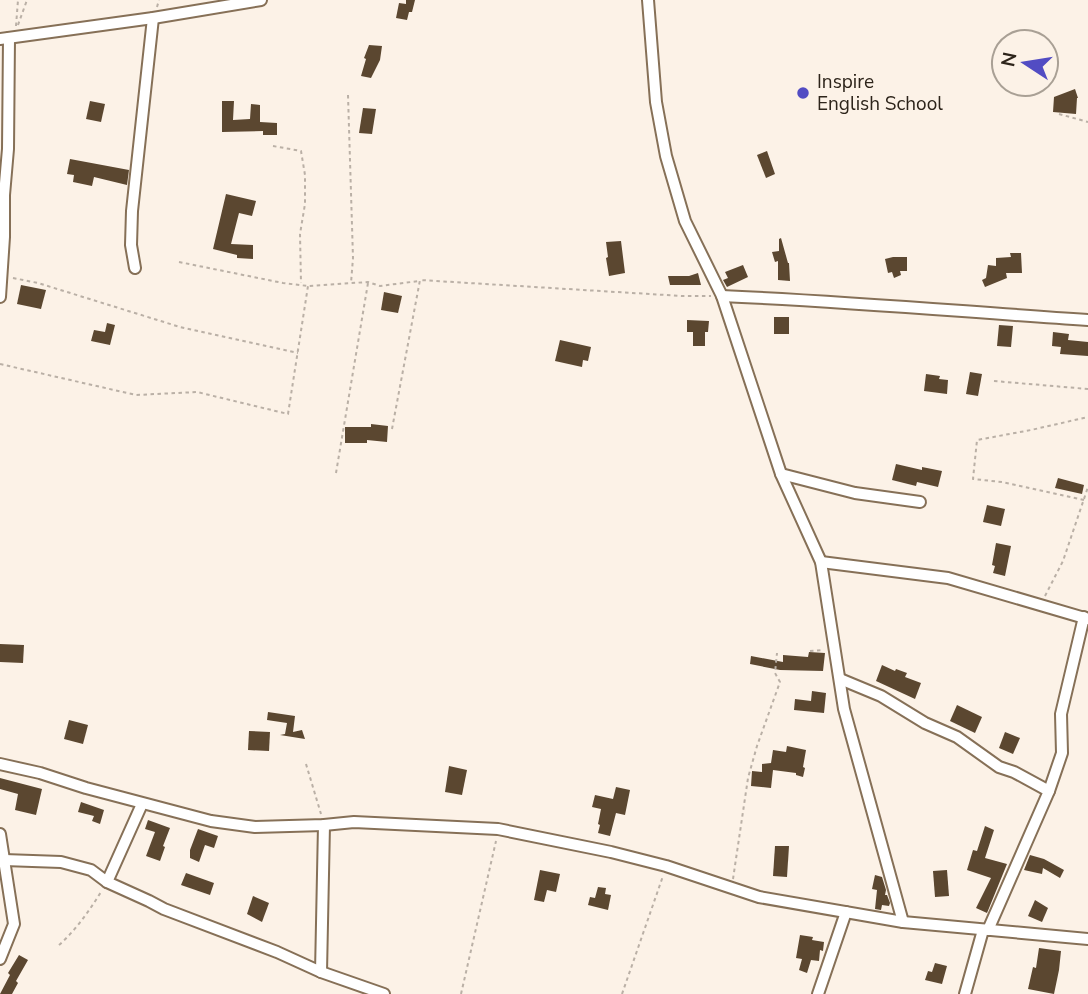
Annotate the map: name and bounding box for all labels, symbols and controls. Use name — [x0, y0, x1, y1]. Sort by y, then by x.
north arrow — [990, 28, 1060, 98]
text: N — [995, 50, 1024, 69]
place label: Inspire English School — [817, 69, 943, 117]
marker: Inspire English School — [795, 85, 811, 101]

